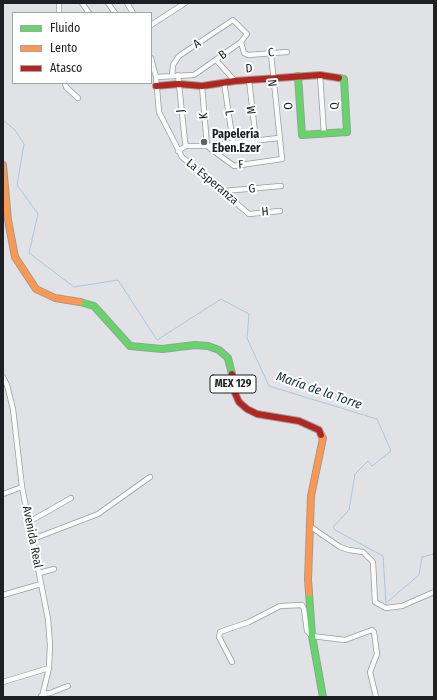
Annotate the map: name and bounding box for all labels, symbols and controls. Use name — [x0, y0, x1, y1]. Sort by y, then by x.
legend — [12, 12, 152, 84]
text: Fluido — [50, 21, 80, 35]
street label: A — [190, 36, 204, 52]
text: Lento — [50, 41, 77, 55]
street label: C — [267, 46, 275, 60]
street label: B — [216, 47, 230, 63]
text: Atasco — [50, 61, 82, 75]
street label: D — [245, 62, 253, 76]
street label: N — [266, 79, 280, 87]
street label: O — [282, 102, 296, 110]
street label: Q — [328, 102, 342, 110]
street label: M — [244, 105, 260, 115]
street label: J — [174, 109, 188, 113]
street label: L — [222, 109, 236, 117]
street label: K — [197, 112, 211, 120]
place label: Papelería Eben.Ezer — [212, 128, 260, 156]
marker: Papelería Eben.Ezer — [199, 137, 209, 147]
street label: La Esperanza — [183, 156, 241, 208]
street label: F — [238, 158, 244, 172]
street label: G — [248, 182, 256, 196]
street label: H — [261, 205, 269, 219]
water label: María de la Torre — [274, 369, 364, 413]
road number: MEX 129 — [210, 375, 256, 393]
street label: Avenida Real — [19, 505, 45, 569]

